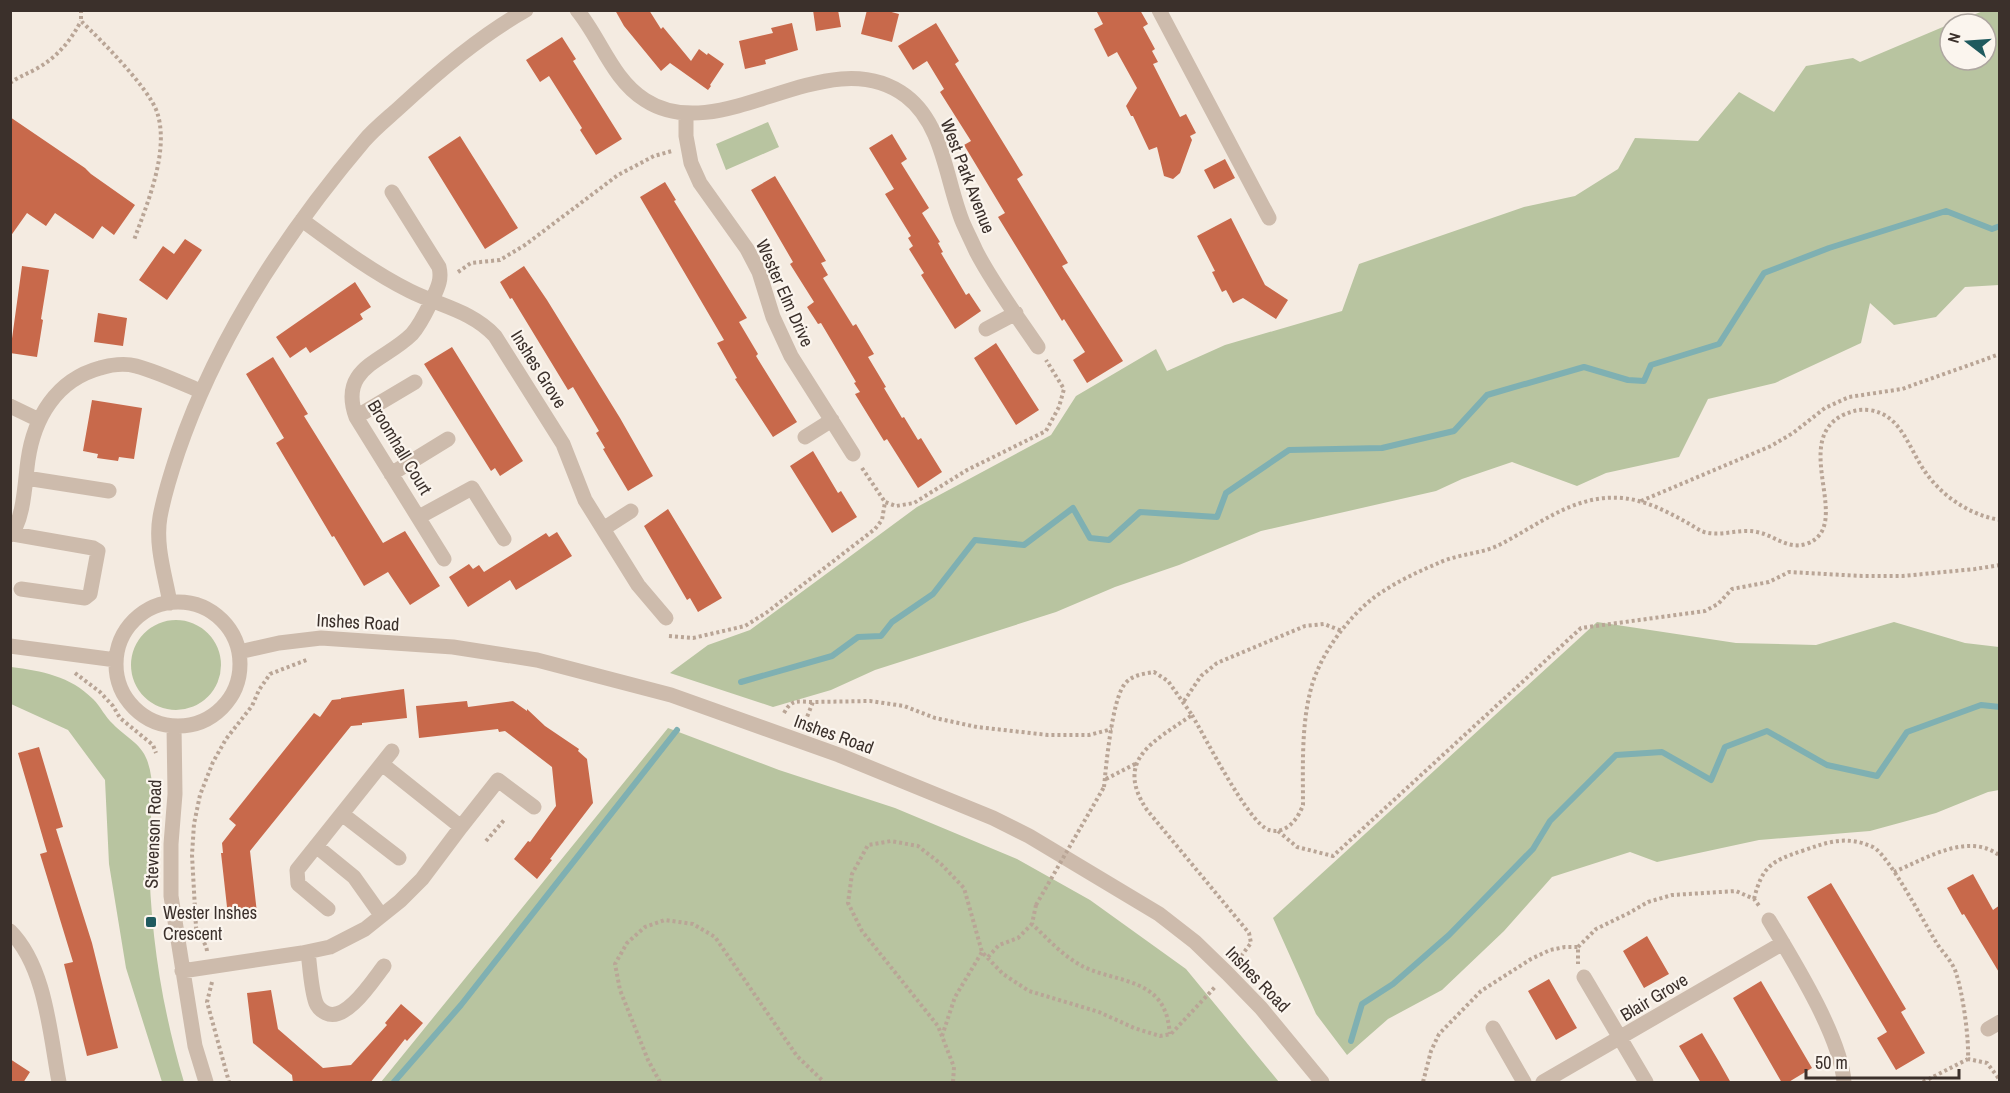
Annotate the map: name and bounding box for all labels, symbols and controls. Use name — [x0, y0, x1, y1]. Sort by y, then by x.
north arrow — [1938, 12, 1998, 72]
text: N — [1942, 30, 1966, 45]
street label: West Park Avenue — [935, 115, 1001, 237]
street label: Wester Elm Drive — [750, 235, 820, 351]
street label: Inshes Grove — [505, 325, 573, 413]
street label: Broomhall Court — [362, 395, 438, 499]
street label: Inshes Road — [316, 607, 400, 637]
street label: Inshes Road — [791, 708, 877, 760]
street label: Stevenson Road — [139, 779, 167, 889]
place label: Wester Inshes Crescent — [163, 900, 257, 946]
marker: Wester Inshes Crescent — [144, 915, 158, 929]
street label: Inshes Road — [1220, 941, 1296, 1017]
street label: Blair Grove — [1616, 967, 1692, 1027]
scale bar — [1806, 1042, 1959, 1080]
text: 50 m — [1815, 1050, 1848, 1075]

